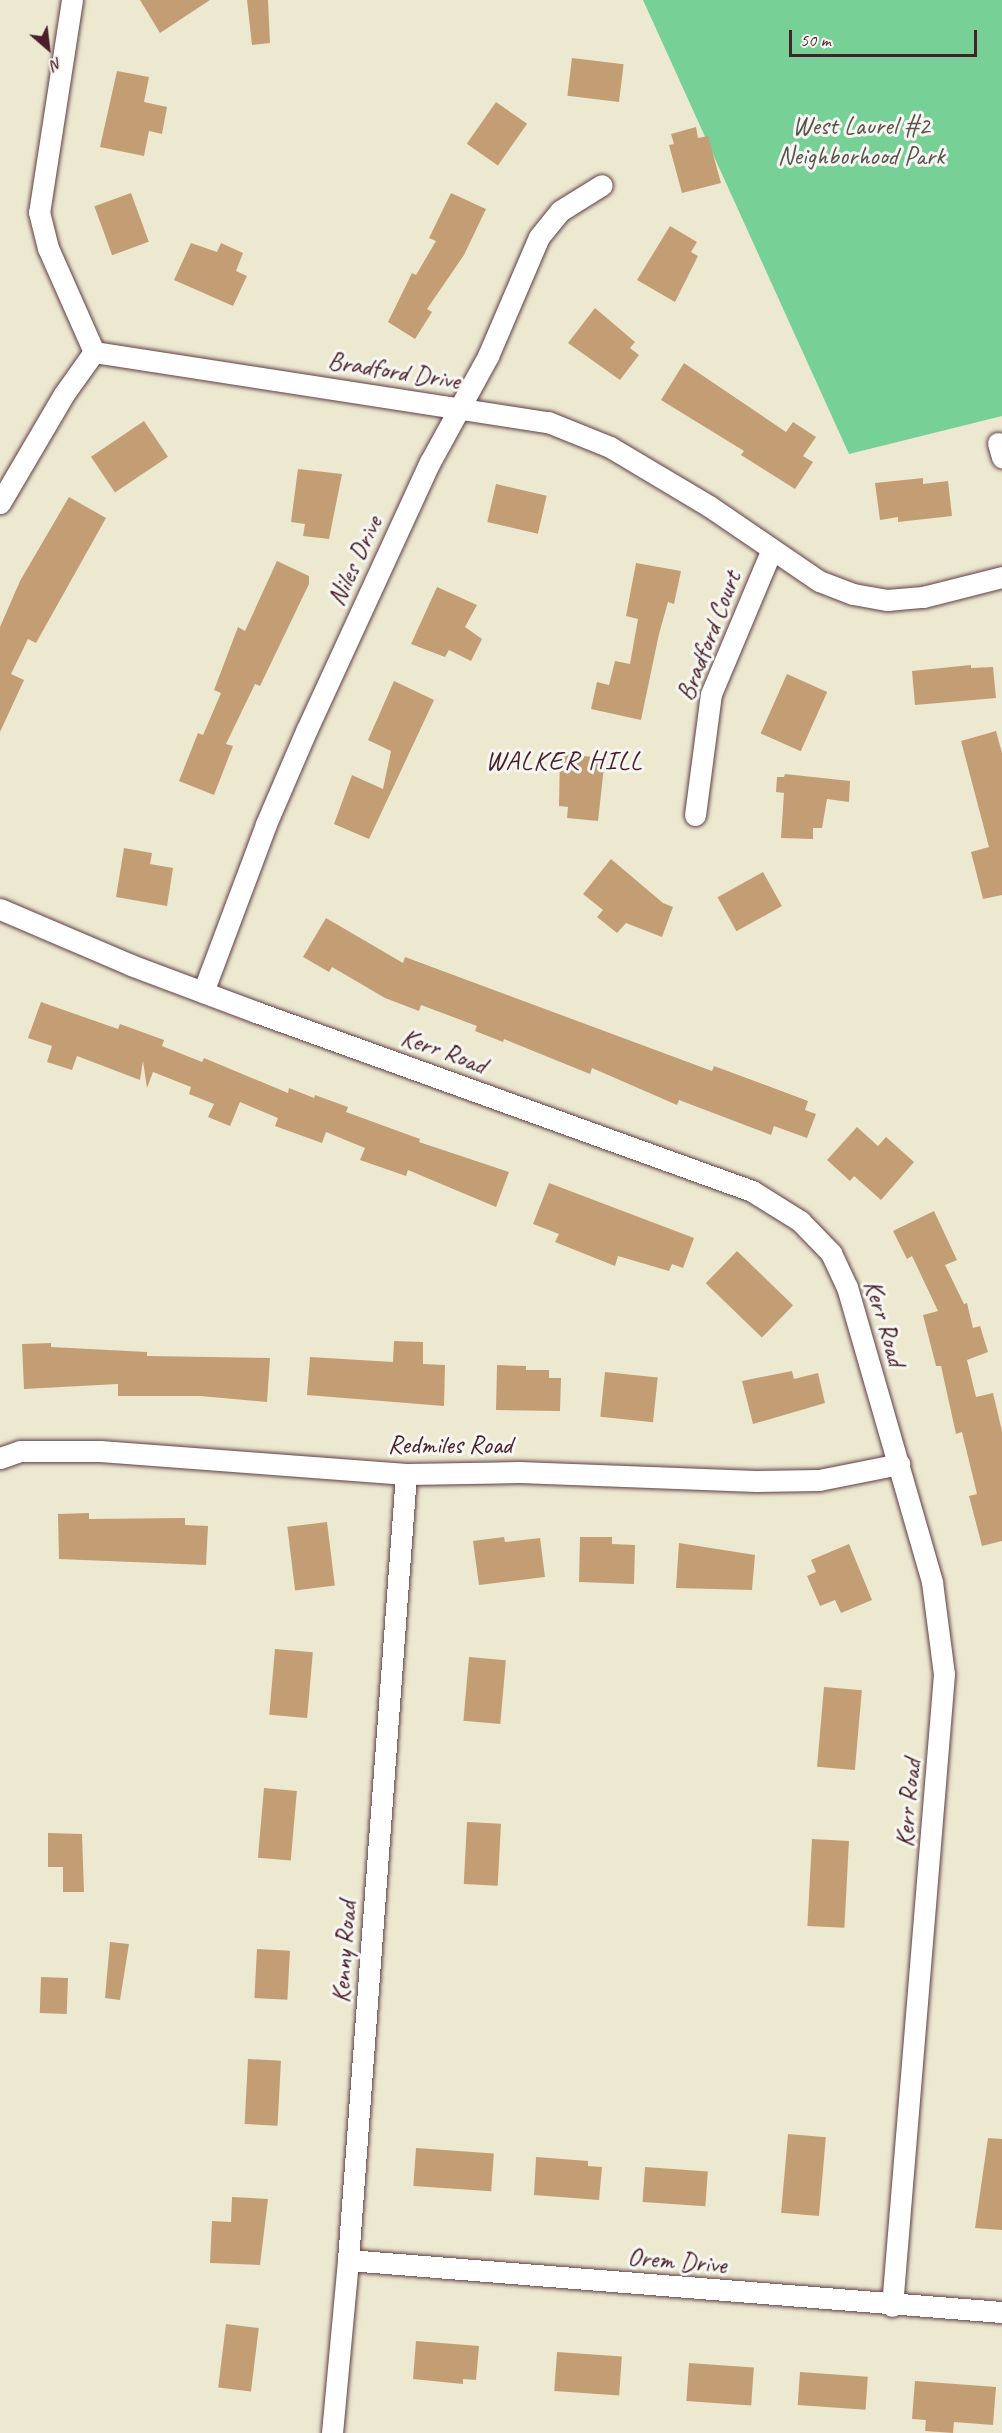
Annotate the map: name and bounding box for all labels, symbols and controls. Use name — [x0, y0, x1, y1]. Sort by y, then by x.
north arrow — [18, 18, 78, 78]
scale bar — [792, 18, 980, 56]
text: 50 m — [800, 29, 831, 51]
text: N — [47, 53, 66, 75]
park label: West Laurel #2 Neighborhood Park — [777, 110, 945, 172]
street label: Bradford Drive — [326, 345, 462, 397]
street label: Niles Drive — [321, 511, 389, 611]
street label: Bradford Court — [670, 567, 748, 705]
district label: WALKER HILL — [486, 745, 642, 777]
street label: Kerr Road — [397, 1021, 491, 1081]
street label: Kerr Road — [857, 1276, 913, 1370]
street label: Redmiles Road — [388, 1429, 512, 1461]
street label: Kerr Road — [889, 1757, 927, 1849]
street label: Kenny Road — [325, 1900, 363, 2004]
street label: Orem Drive — [626, 2241, 728, 2281]

